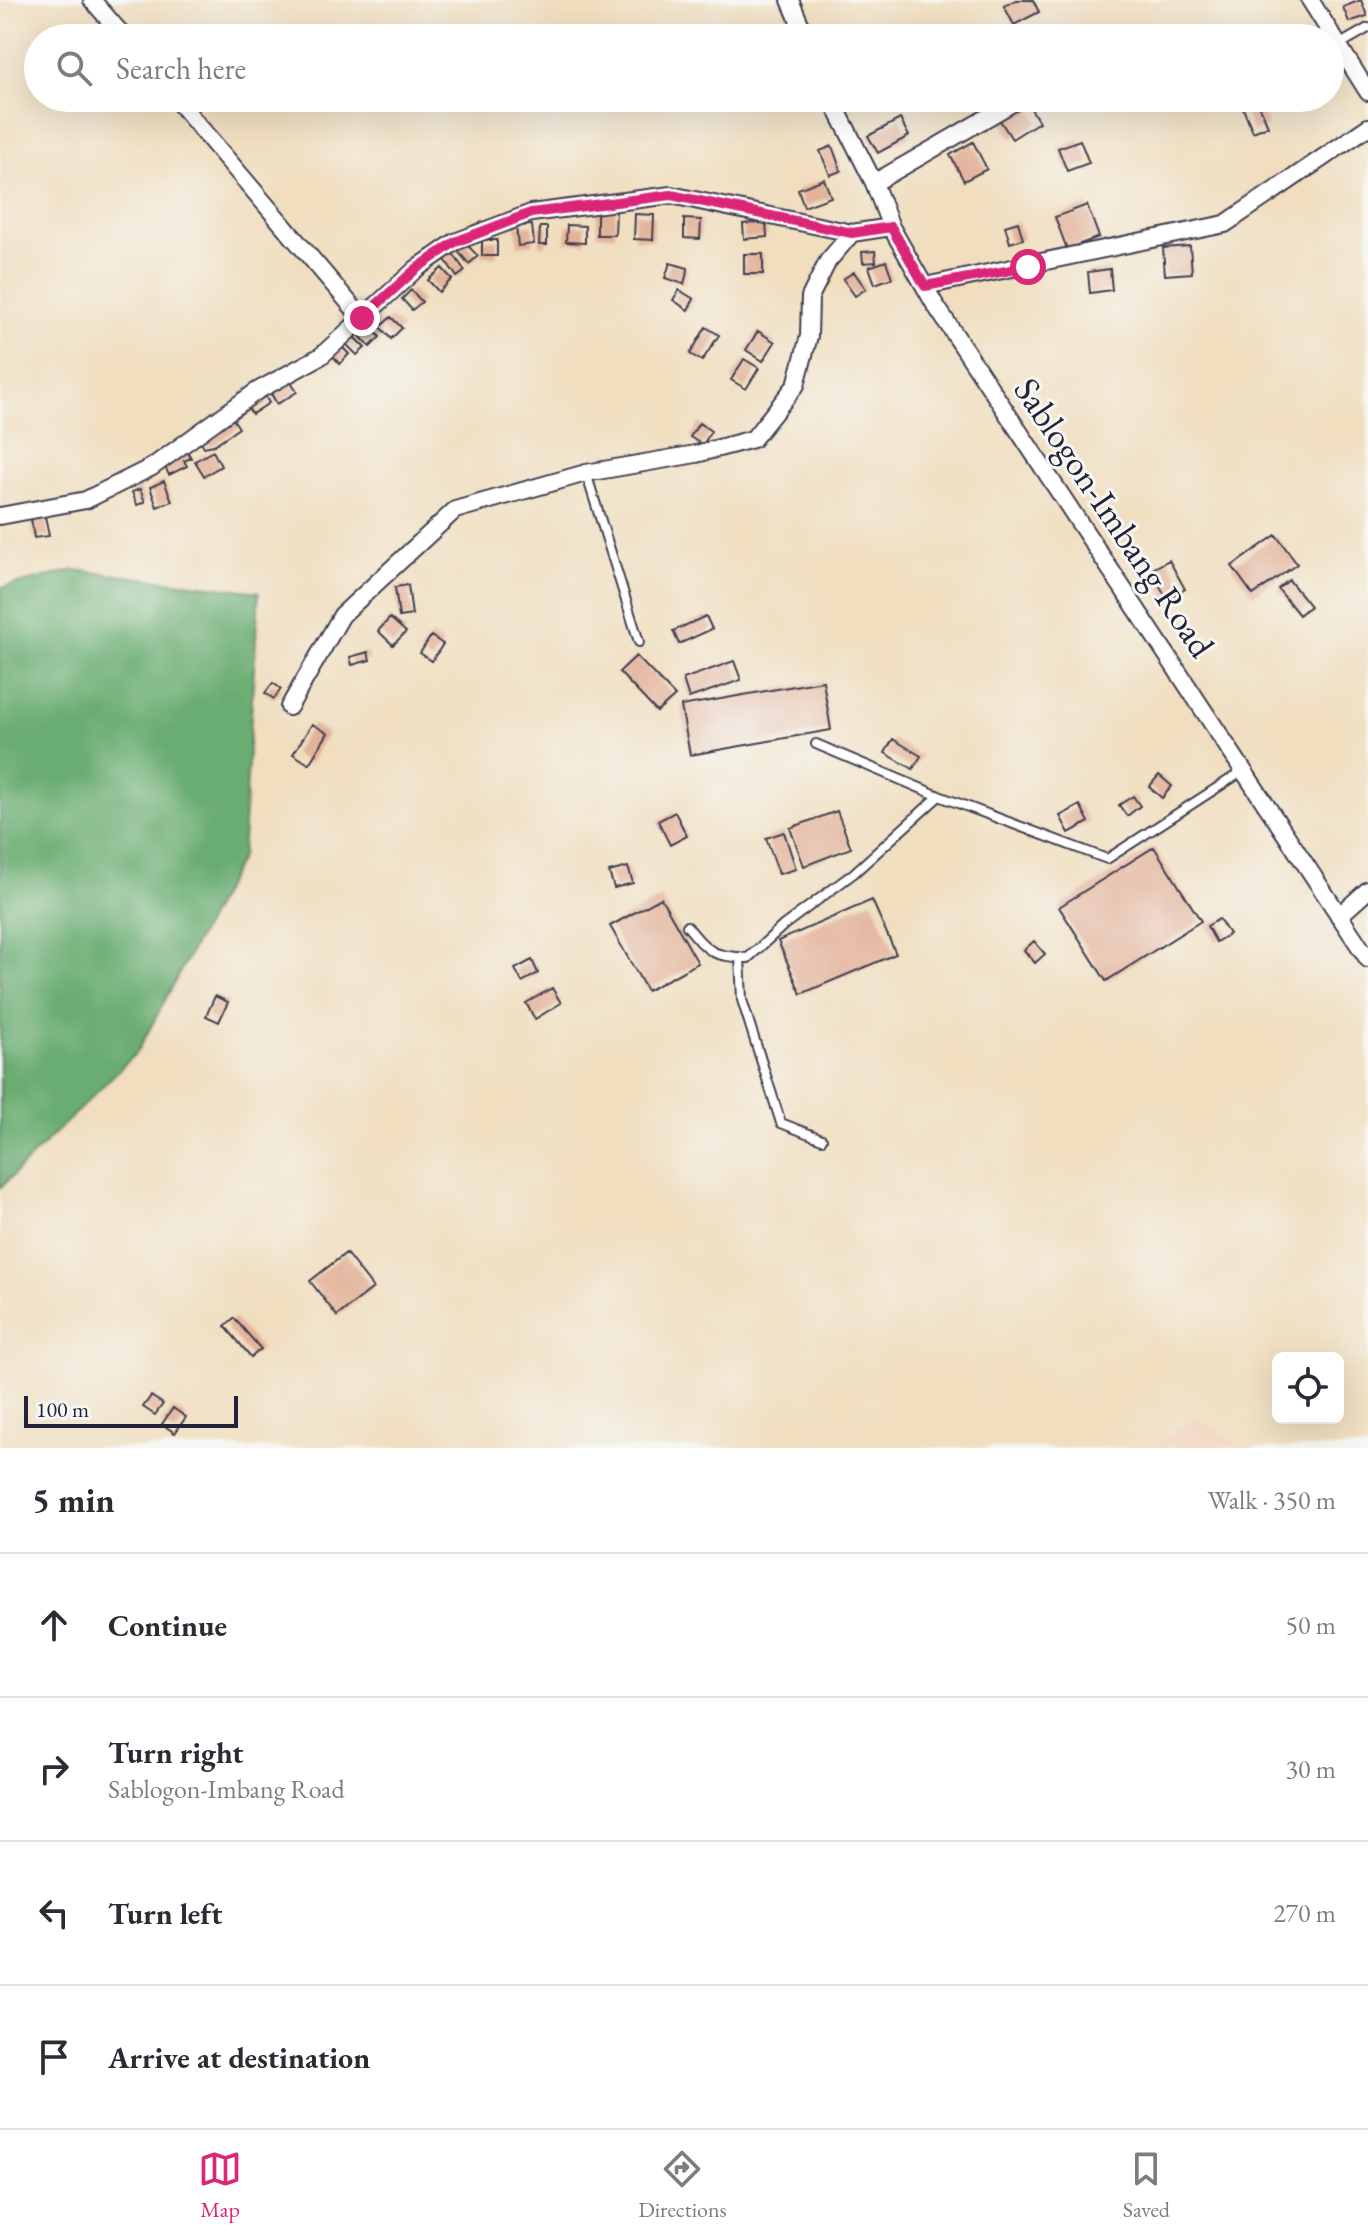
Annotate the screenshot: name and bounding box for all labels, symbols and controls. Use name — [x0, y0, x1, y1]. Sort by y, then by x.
search box — [24, 24, 1344, 112]
icon: search — [52, 46, 96, 90]
text: Search here — [116, 49, 246, 88]
route start — [1010, 249, 1046, 285]
route end — [344, 300, 380, 336]
street label: Sablogon-Imbang Road — [1004, 368, 1226, 667]
map controls — [1272, 1352, 1344, 1424]
button: locate — [1272, 1352, 1344, 1424]
scale bar — [24, 1392, 238, 1428]
text: 100 m — [36, 1395, 89, 1424]
text: 5 min — [32, 1478, 115, 1522]
text: Walk · 350 m — [1208, 1483, 1336, 1517]
icon: ahead — [32, 1603, 76, 1647]
text: Continue — [108, 1606, 227, 1645]
text: 50 m — [1286, 1608, 1336, 1642]
text: Turn right — [108, 1733, 244, 1772]
icon: right — [32, 1747, 76, 1791]
text: 30 m — [1286, 1752, 1336, 1786]
text: Sablogon-Imbang Road — [108, 1772, 345, 1806]
icon: left — [32, 1891, 76, 1935]
text: Turn left — [108, 1894, 222, 1933]
text: 270 m — [1273, 1896, 1336, 1930]
icon: arrive — [32, 2035, 76, 2079]
text: Arrive at destination — [108, 2038, 370, 2077]
tab: Map — [198, 2147, 242, 2224]
tab: Directions — [638, 2147, 727, 2224]
tab: Saved — [1123, 2147, 1170, 2224]

